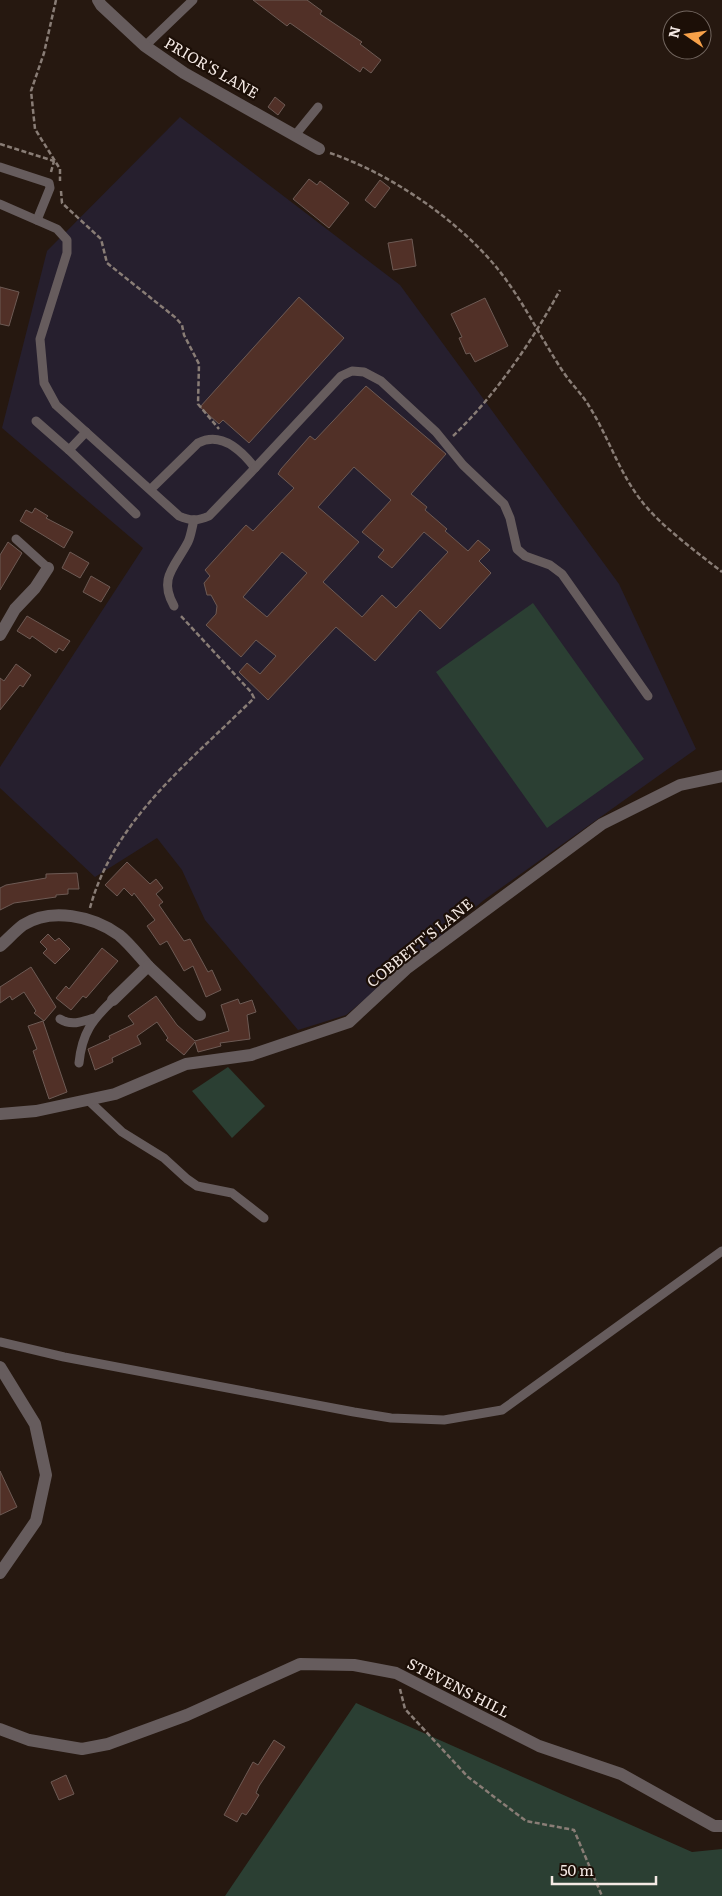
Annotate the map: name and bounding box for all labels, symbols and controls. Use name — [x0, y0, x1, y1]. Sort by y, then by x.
north arrow — [662, 10, 712, 60]
text: N — [662, 24, 684, 40]
street label: PRIOR'S LANE — [160, 31, 264, 103]
street label: COBBETT'S LANE — [361, 892, 477, 992]
street label: STEVENS HILL — [404, 1651, 514, 1723]
scale bar — [552, 1854, 656, 1886]
text: 50 m — [560, 1858, 594, 1881]

